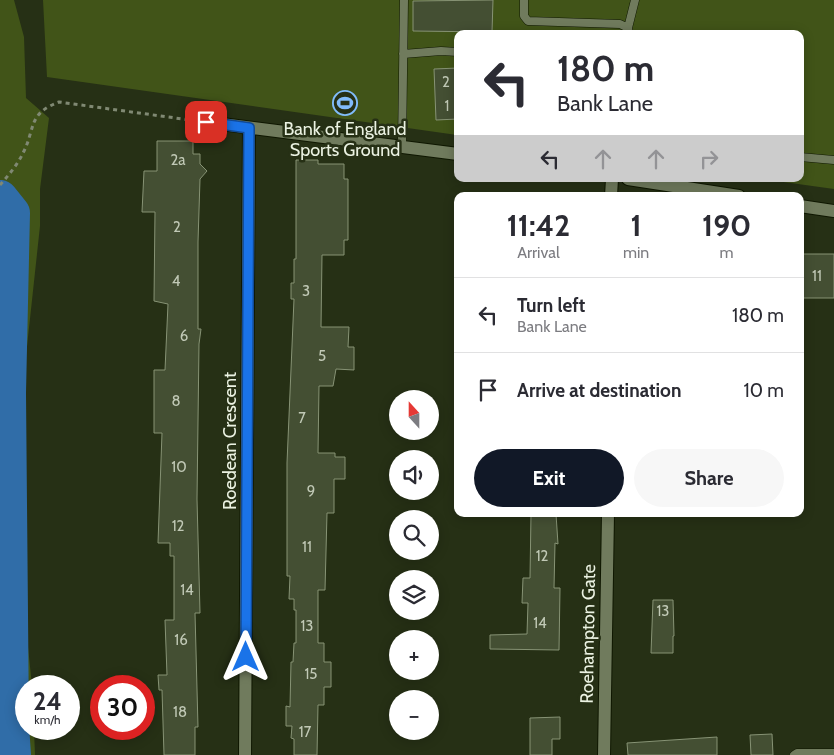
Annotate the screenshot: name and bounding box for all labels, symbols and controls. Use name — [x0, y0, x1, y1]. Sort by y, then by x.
text: 180 m — [557, 47, 654, 90]
icon: left — [474, 50, 539, 115]
house number: 2 — [442, 73, 450, 91]
sports icon: Bank of England Sports Ground — [332, 90, 358, 116]
text: Bank Lane — [557, 90, 653, 117]
house number: 1 — [445, 97, 449, 115]
pin — [185, 101, 227, 143]
icon: arrive — [192, 108, 220, 136]
place label: Bank of England Sports Ground — [283, 118, 407, 161]
icon: left — [536, 145, 564, 173]
icon: ahead — [589, 145, 617, 173]
icon: ahead — [642, 145, 670, 173]
icon: right — [695, 145, 723, 173]
house number: 2a — [170, 151, 186, 169]
text: 11:42 — [507, 207, 570, 244]
text: 1 — [631, 207, 642, 244]
text: 190 — [702, 207, 751, 244]
house number: 2 — [173, 218, 181, 236]
text: Arrival — [517, 243, 560, 262]
text: min — [623, 243, 649, 262]
text: m — [720, 243, 734, 262]
house number: 11 — [812, 267, 822, 285]
house number: 4 — [172, 272, 181, 290]
house number: 3 — [302, 282, 310, 300]
text: Turn left — [517, 294, 585, 317]
icon: left — [474, 301, 502, 329]
text: 180 m — [732, 304, 784, 327]
text: Bank Lane — [517, 317, 587, 336]
house number: 6 — [180, 327, 188, 345]
house number: 5 — [318, 347, 326, 365]
street label: Roedean Crescent — [219, 372, 241, 510]
icon: arrive — [474, 376, 502, 404]
text: Arrive at destination — [517, 379, 681, 402]
text: 10 m — [744, 379, 784, 402]
north arrow — [389, 390, 439, 440]
map controls — [389, 390, 439, 740]
house number: 8 — [171, 392, 181, 410]
house number: 7 — [298, 409, 306, 427]
button: Exit — [474, 449, 624, 507]
button: Share — [634, 449, 784, 507]
button: sound — [389, 450, 439, 500]
house number: 10 — [171, 458, 187, 476]
house number: 9 — [307, 482, 315, 500]
button: search — [389, 510, 439, 560]
house number: 12 — [172, 517, 185, 535]
house number: 11 — [302, 538, 312, 556]
house number: 12 — [536, 547, 549, 565]
street label: Roehampton Gate — [576, 564, 600, 704]
button: layers — [389, 570, 439, 620]
house number: 14 — [180, 581, 194, 599]
house number: 13 — [656, 602, 670, 620]
house number: 14 — [533, 614, 547, 632]
house number: 13 — [300, 617, 314, 635]
position arrow — [219, 630, 271, 682]
button: + — [389, 630, 439, 680]
house number: 16 — [174, 631, 188, 649]
house number: 15 — [304, 665, 318, 683]
speed limit sign: 30 — [90, 675, 155, 740]
text: 24 — [33, 686, 62, 716]
button: − — [389, 690, 439, 740]
house number: 18 — [173, 703, 187, 721]
text: km/h — [34, 712, 61, 727]
house number: 17 — [299, 723, 312, 741]

